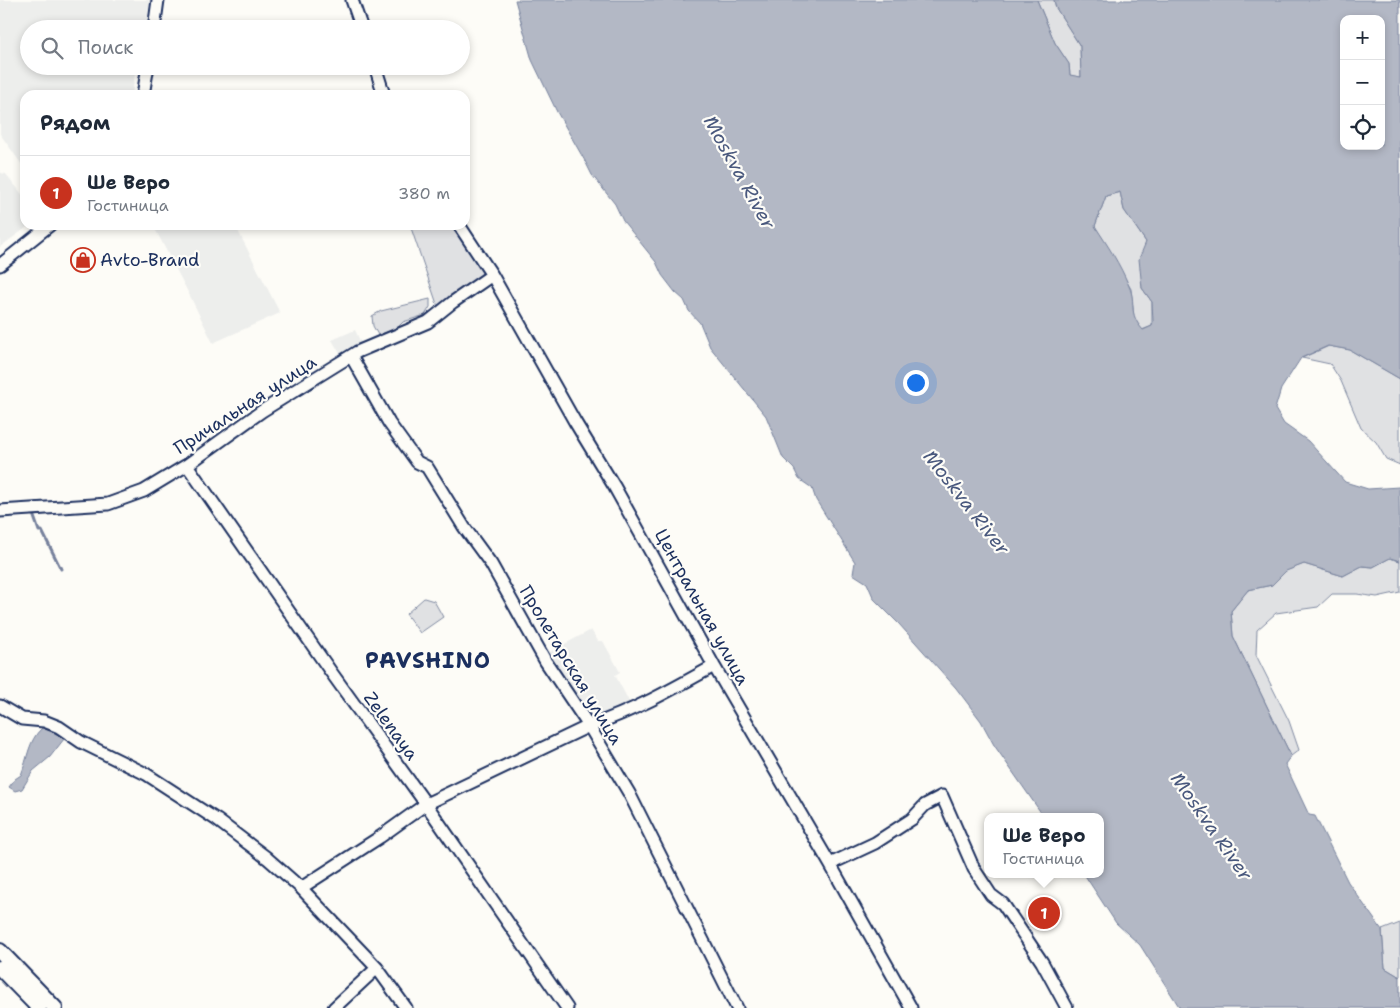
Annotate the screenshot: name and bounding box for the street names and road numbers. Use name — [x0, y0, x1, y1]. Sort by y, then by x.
street label: Причальная улица — [169, 350, 321, 460]
street label: Центральная улица — [649, 525, 755, 689]
street label: Пролетарская улица — [514, 581, 628, 749]
street label: Zelenaya — [358, 687, 424, 765]

